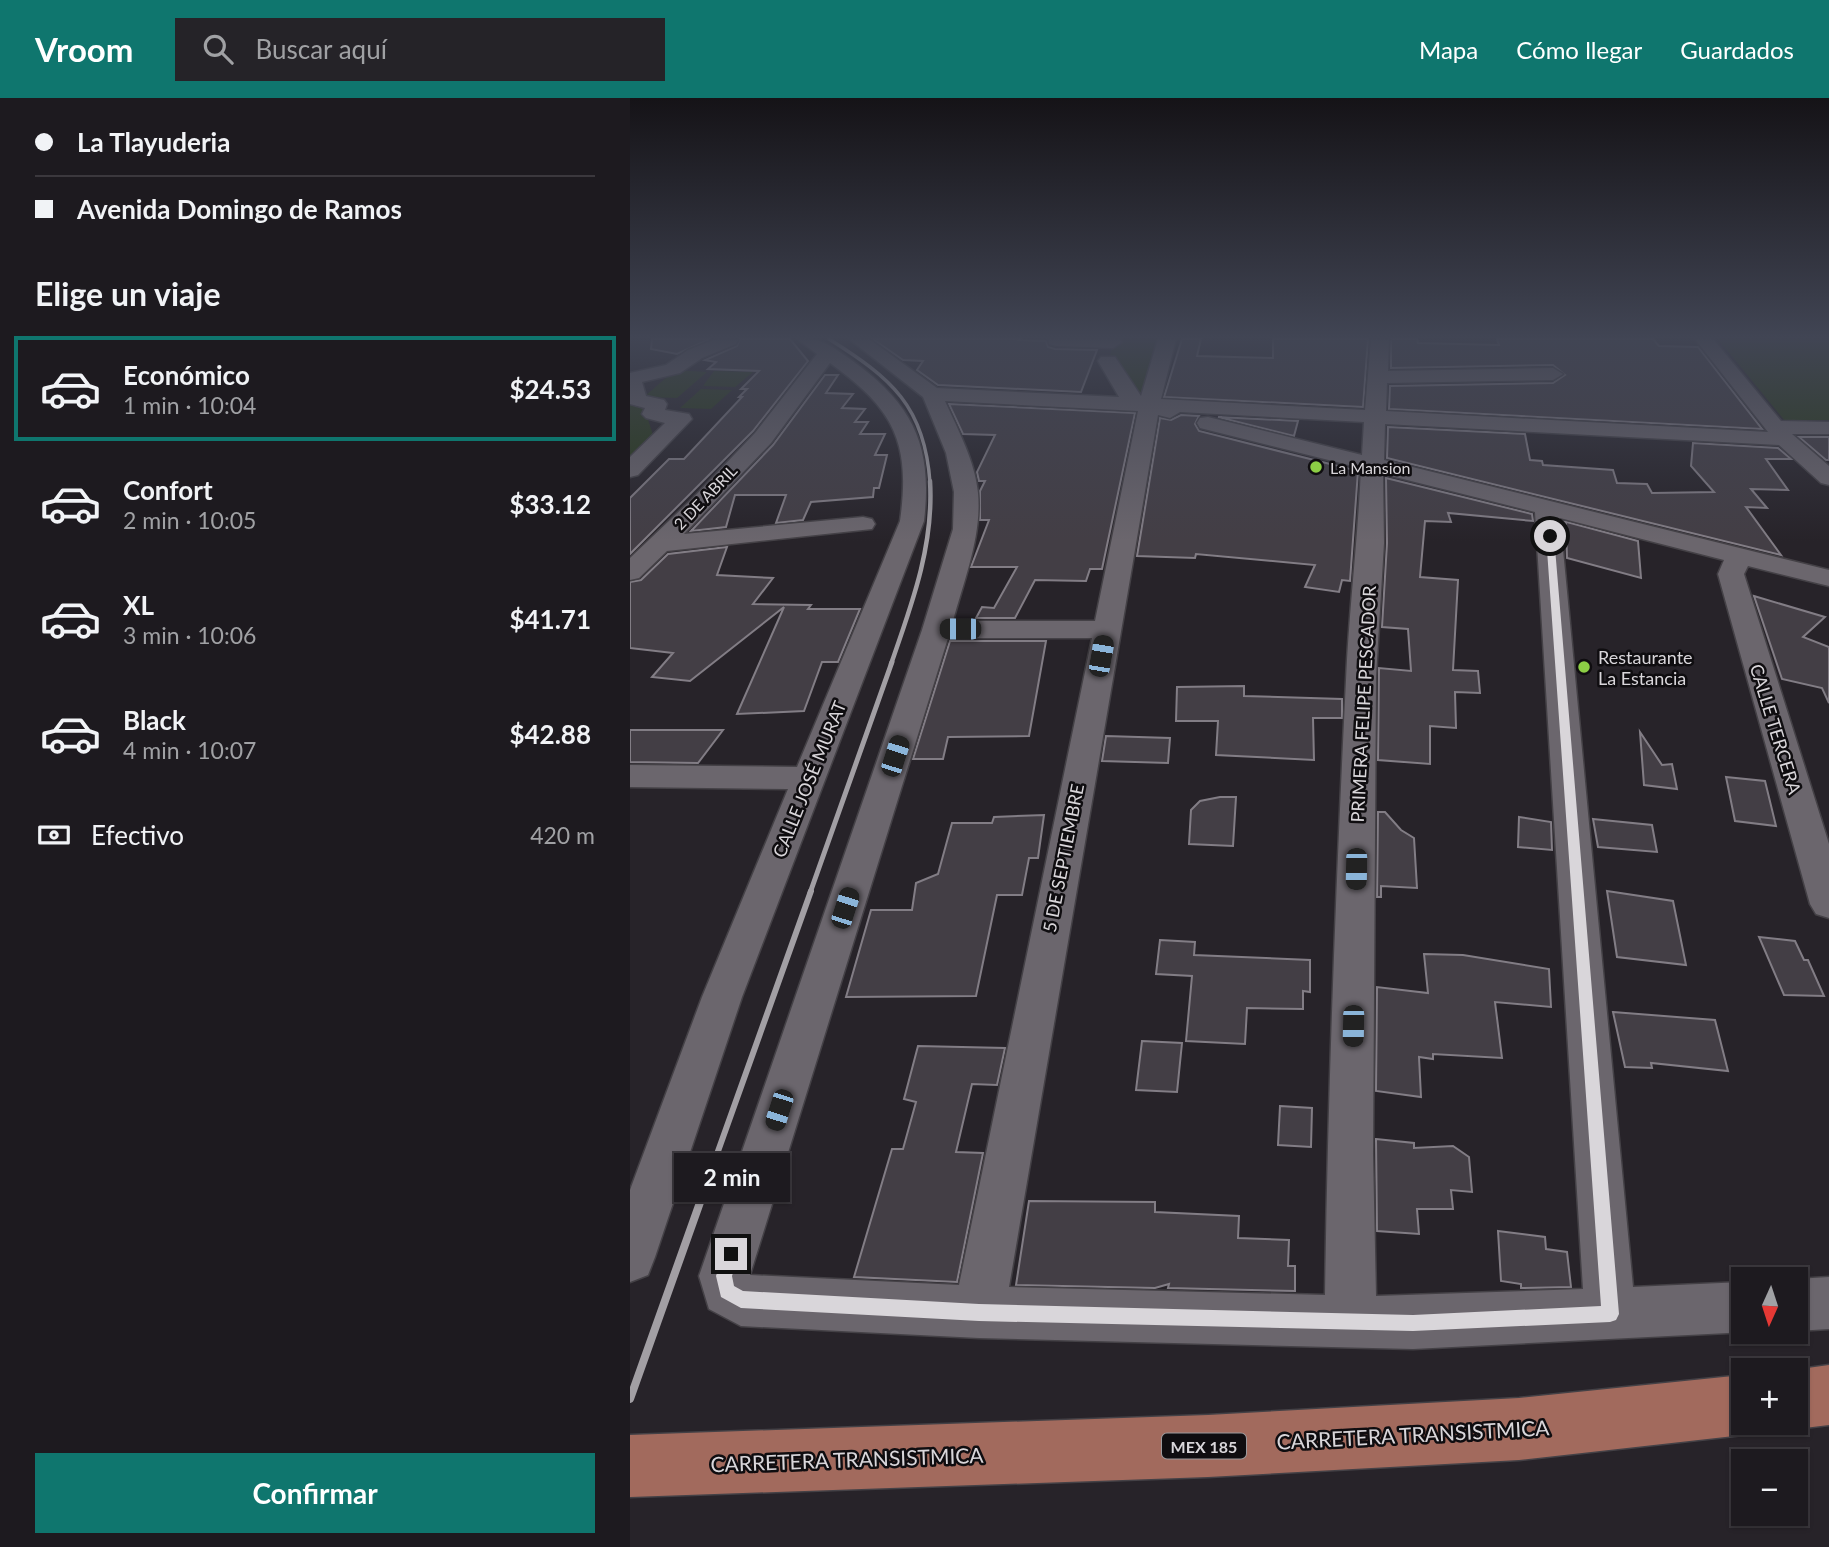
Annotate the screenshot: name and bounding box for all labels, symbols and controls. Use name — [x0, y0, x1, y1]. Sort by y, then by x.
search box — [175, 18, 665, 81]
text: Vroom — [35, 29, 133, 69]
icon: search — [199, 30, 237, 68]
text: Buscar aquí — [255, 33, 387, 65]
text: Mapa — [1419, 35, 1478, 64]
text: Cómo llegar — [1516, 35, 1642, 64]
text: Guardados — [1680, 35, 1794, 64]
text: La Tlayuderia — [77, 126, 230, 158]
text: Avenida Domingo de Ramos — [77, 193, 402, 225]
text: Elige un viaje — [35, 274, 220, 313]
icon: car — [39, 357, 102, 420]
text: Económico — [123, 359, 250, 391]
text: $24.53 — [509, 373, 591, 405]
text: 1 min · 10:04 — [123, 391, 256, 419]
place label: La Mansion — [1330, 458, 1411, 477]
marker: La Mansion — [1308, 459, 1324, 475]
street label: 2 DE ABRIL — [670, 461, 740, 533]
icon: car — [39, 472, 102, 535]
text: Confort — [123, 474, 213, 506]
text: $33.12 — [509, 488, 591, 520]
text: 2 min · 10:05 — [123, 506, 256, 534]
route start — [1534, 520, 1566, 552]
street label: PRIMERA FELIPE PESCADOR — [1346, 584, 1380, 823]
icon: car — [39, 587, 102, 650]
text: XL — [123, 589, 154, 621]
text: $41.71 — [509, 603, 591, 635]
car — [940, 619, 982, 640]
text: 3 min · 10:06 — [123, 621, 256, 649]
car — [1088, 633, 1115, 679]
place label: Restaurante La Estancia — [1598, 646, 1693, 689]
marker: Restaurante La Estancia — [1576, 659, 1592, 675]
street label: CALLE TERCERA — [1746, 661, 1807, 798]
street label: CALLE JOSÉ MURAT — [768, 697, 851, 860]
icon: car — [39, 702, 102, 765]
text: Black — [123, 704, 186, 736]
text: $42.88 — [509, 718, 591, 750]
car — [879, 733, 912, 779]
text: 4 min · 10:07 — [123, 736, 256, 764]
street label: 5 DE SEPTIEMBRE — [1038, 782, 1088, 934]
icon: cash — [35, 816, 73, 854]
text: Efectivo — [91, 819, 184, 851]
text: 420 m — [530, 821, 595, 849]
car — [1346, 848, 1367, 890]
car — [829, 885, 862, 931]
car — [1343, 1005, 1364, 1047]
car — [763, 1087, 796, 1133]
callout: 2 min — [673, 1152, 789, 1202]
text: 2 min — [703, 1163, 761, 1191]
route end — [715, 1238, 747, 1270]
north arrow — [1731, 1267, 1808, 1344]
map controls — [1731, 1267, 1808, 1526]
button: + — [1731, 1358, 1808, 1435]
street label: CARRETERA TRANSISTMICA — [1276, 1414, 1551, 1454]
road number: MEX 185 — [1162, 1434, 1246, 1458]
street label: CARRETERA TRANSISTMICA — [710, 1442, 985, 1476]
button: − — [1731, 1449, 1808, 1526]
button: Confirmar — [35, 1453, 595, 1533]

